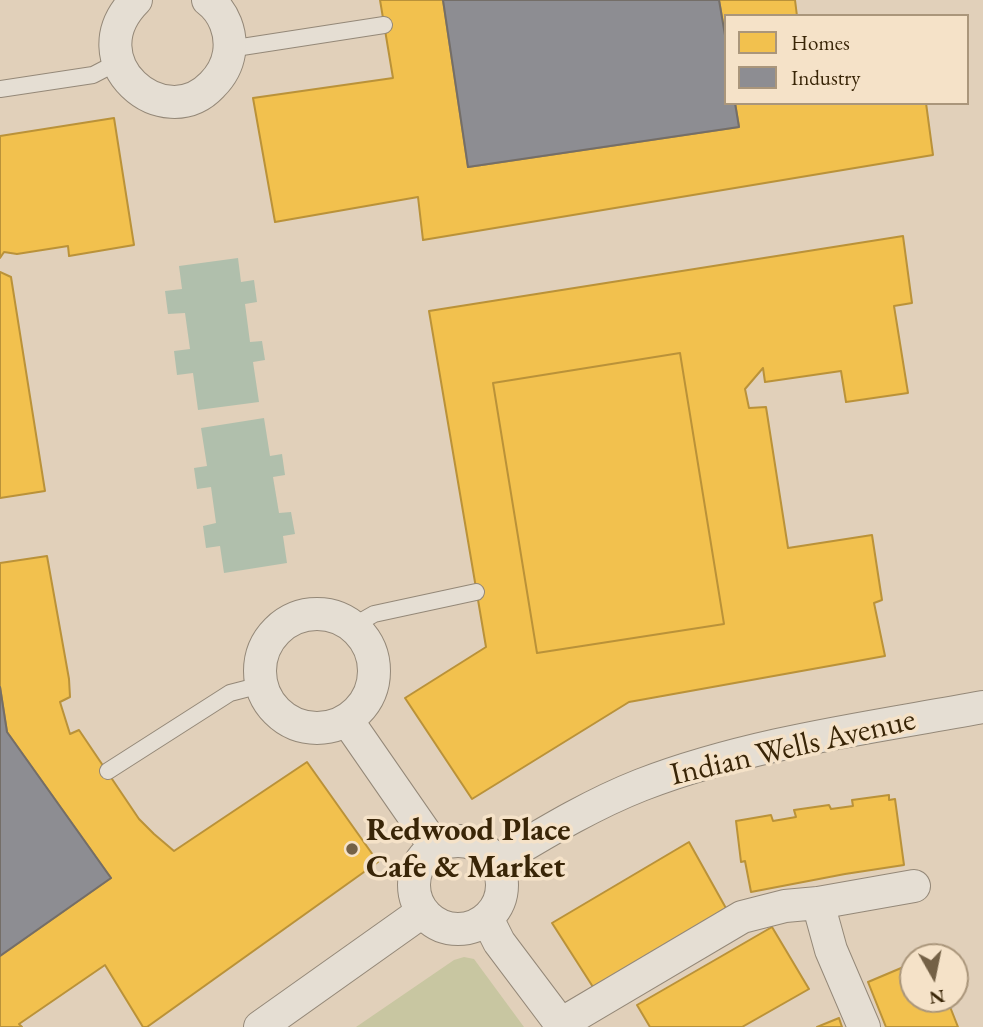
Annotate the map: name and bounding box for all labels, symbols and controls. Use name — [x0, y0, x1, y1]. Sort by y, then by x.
legend — [724, 14, 969, 105]
text: Homes — [791, 29, 850, 56]
text: Industry — [791, 64, 861, 91]
street label: Indian Wells Avenue — [667, 701, 919, 795]
place label: Redwood Place Cafe & Market — [366, 812, 571, 887]
marker: Redwood Place Cafe & Market — [344, 841, 360, 857]
north arrow — [899, 943, 969, 1013]
text: N — [928, 984, 947, 1011]

